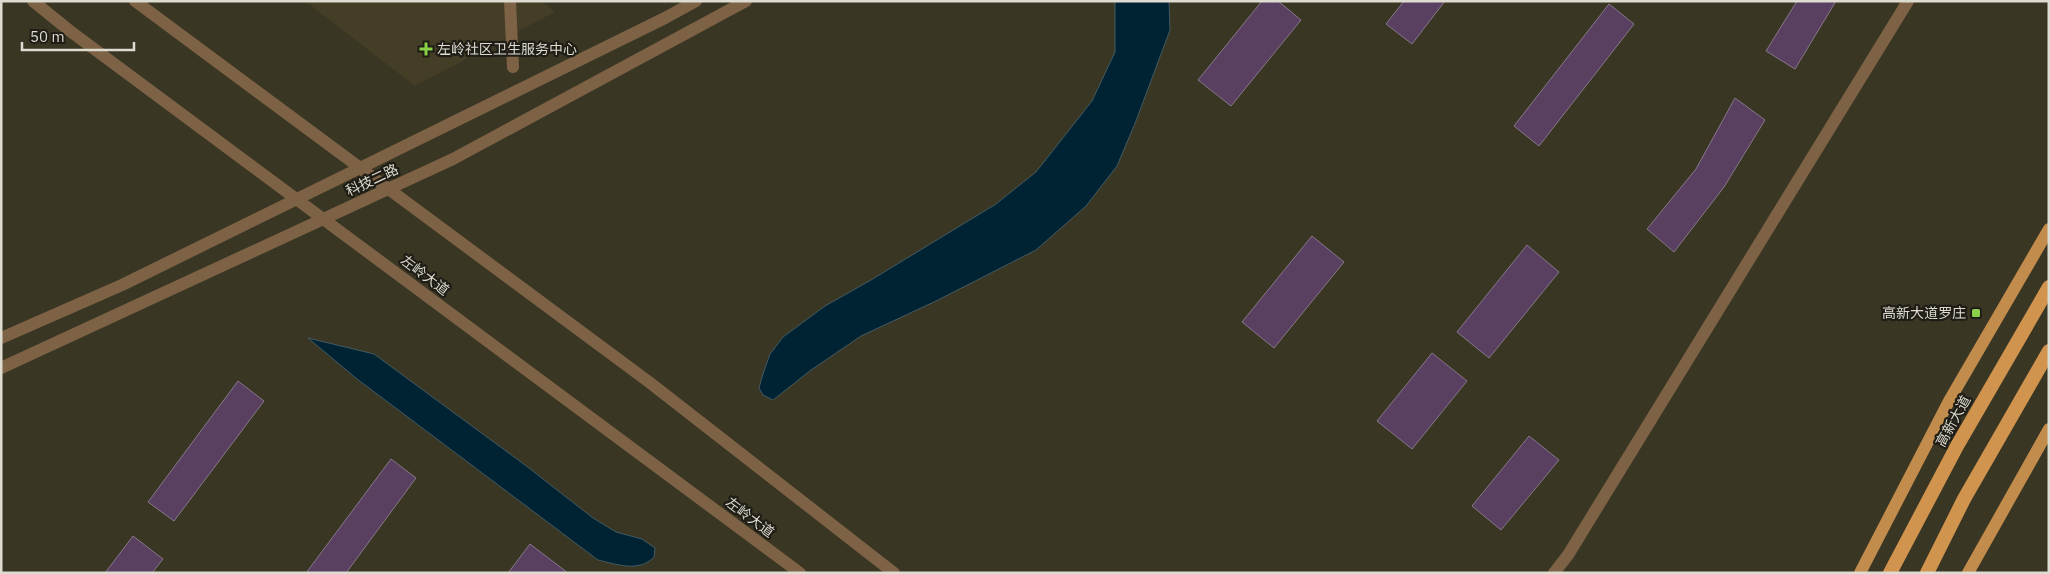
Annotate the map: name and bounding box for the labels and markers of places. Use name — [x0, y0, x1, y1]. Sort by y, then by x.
place label: 左岭社区卫生服务中心 — [437, 40, 577, 58]
marker: 左岭社区卫生服务中心 — [419, 42, 433, 56]
place label: 高新大道罗庄 — [1882, 304, 1966, 322]
marker: 高新大道罗庄 — [1970, 307, 1982, 319]

